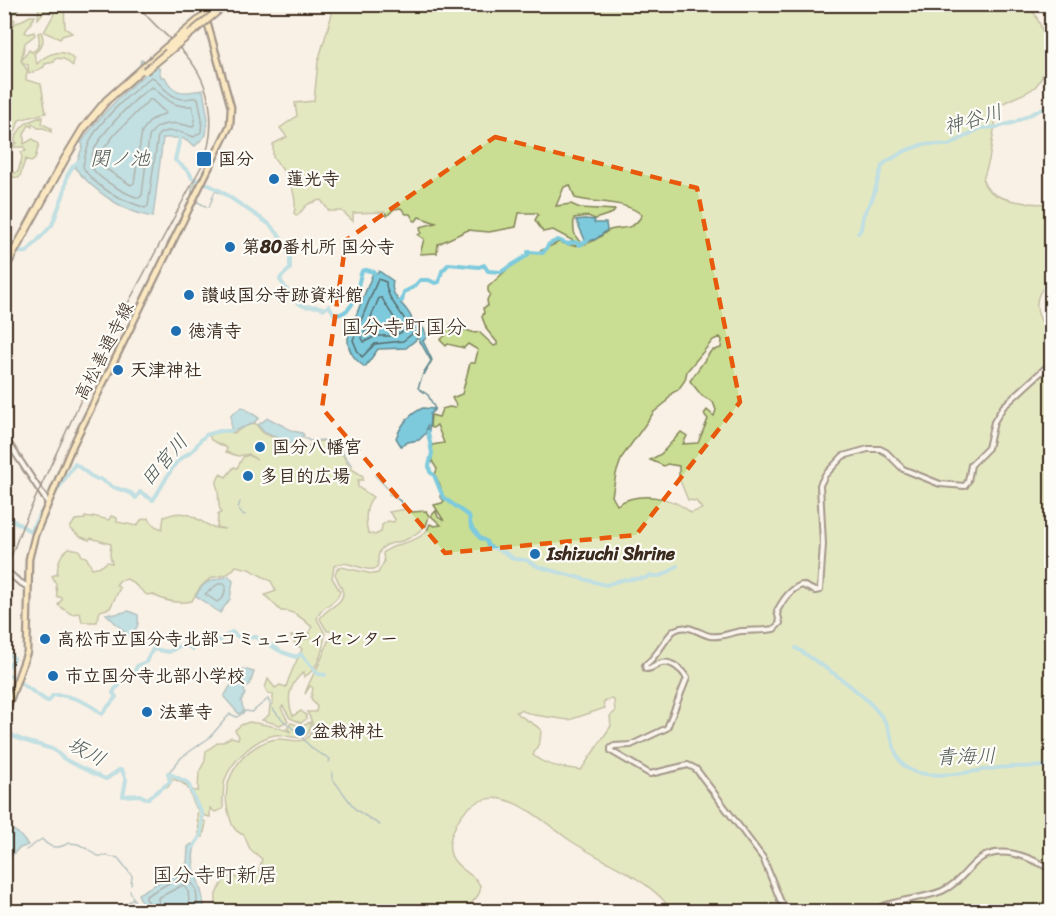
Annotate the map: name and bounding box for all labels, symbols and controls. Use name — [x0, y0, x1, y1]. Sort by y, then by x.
water label: 神谷川 — [939, 94, 1007, 145]
water label: 関ノ池 — [90, 141, 151, 176]
place label: 国分 — [218, 143, 254, 175]
marker: 国分 — [195, 150, 213, 168]
place label: 蓮光寺 — [286, 163, 340, 195]
marker: 蓮光寺 — [267, 172, 281, 186]
place label: 第80番札所 国分寺 — [242, 231, 395, 263]
marker: 第80番札所 国分寺 — [223, 240, 237, 254]
place label: 讃岐国分寺跡資料館 — [201, 279, 363, 311]
marker: 讃岐国分寺跡資料館 — [182, 288, 196, 302]
street label: 高松善通寺線 — [65, 296, 143, 406]
district label: 国分寺町国分 — [341, 308, 467, 346]
place label: 徳清寺 — [188, 315, 242, 347]
marker: 徳清寺 — [169, 324, 183, 338]
place label: 天津神社 — [130, 354, 202, 386]
marker: 天津神社 — [111, 363, 125, 377]
water label: 田宮川 — [131, 426, 197, 494]
place label: 国分八幡宮 — [272, 431, 362, 463]
marker: 国分八幡宮 — [253, 440, 267, 454]
place label: 多目的広場 — [260, 460, 350, 492]
marker: 多目的広場 — [241, 469, 255, 483]
place label: Ishizuchi Shrine — [546, 538, 676, 570]
marker: Ishizuchi Shrine — [528, 547, 542, 561]
place label: 高松市立国分寺北部コミュニティセンター — [57, 623, 398, 655]
marker: 高松市立国分寺北部コミュニティセンター — [38, 632, 52, 646]
place label: 市立国分寺北部小学校 — [65, 660, 245, 692]
marker: 市立国分寺北部小学校 — [46, 669, 60, 683]
place label: 法華寺 — [159, 696, 213, 728]
marker: 法華寺 — [140, 705, 154, 719]
place label: 盆栽神社 — [312, 715, 384, 747]
marker: 盆栽神社 — [293, 724, 307, 738]
water label: 坂川 — [61, 726, 113, 776]
water label: 青海川 — [935, 738, 997, 775]
district label: 国分寺町新居 — [152, 856, 278, 894]

